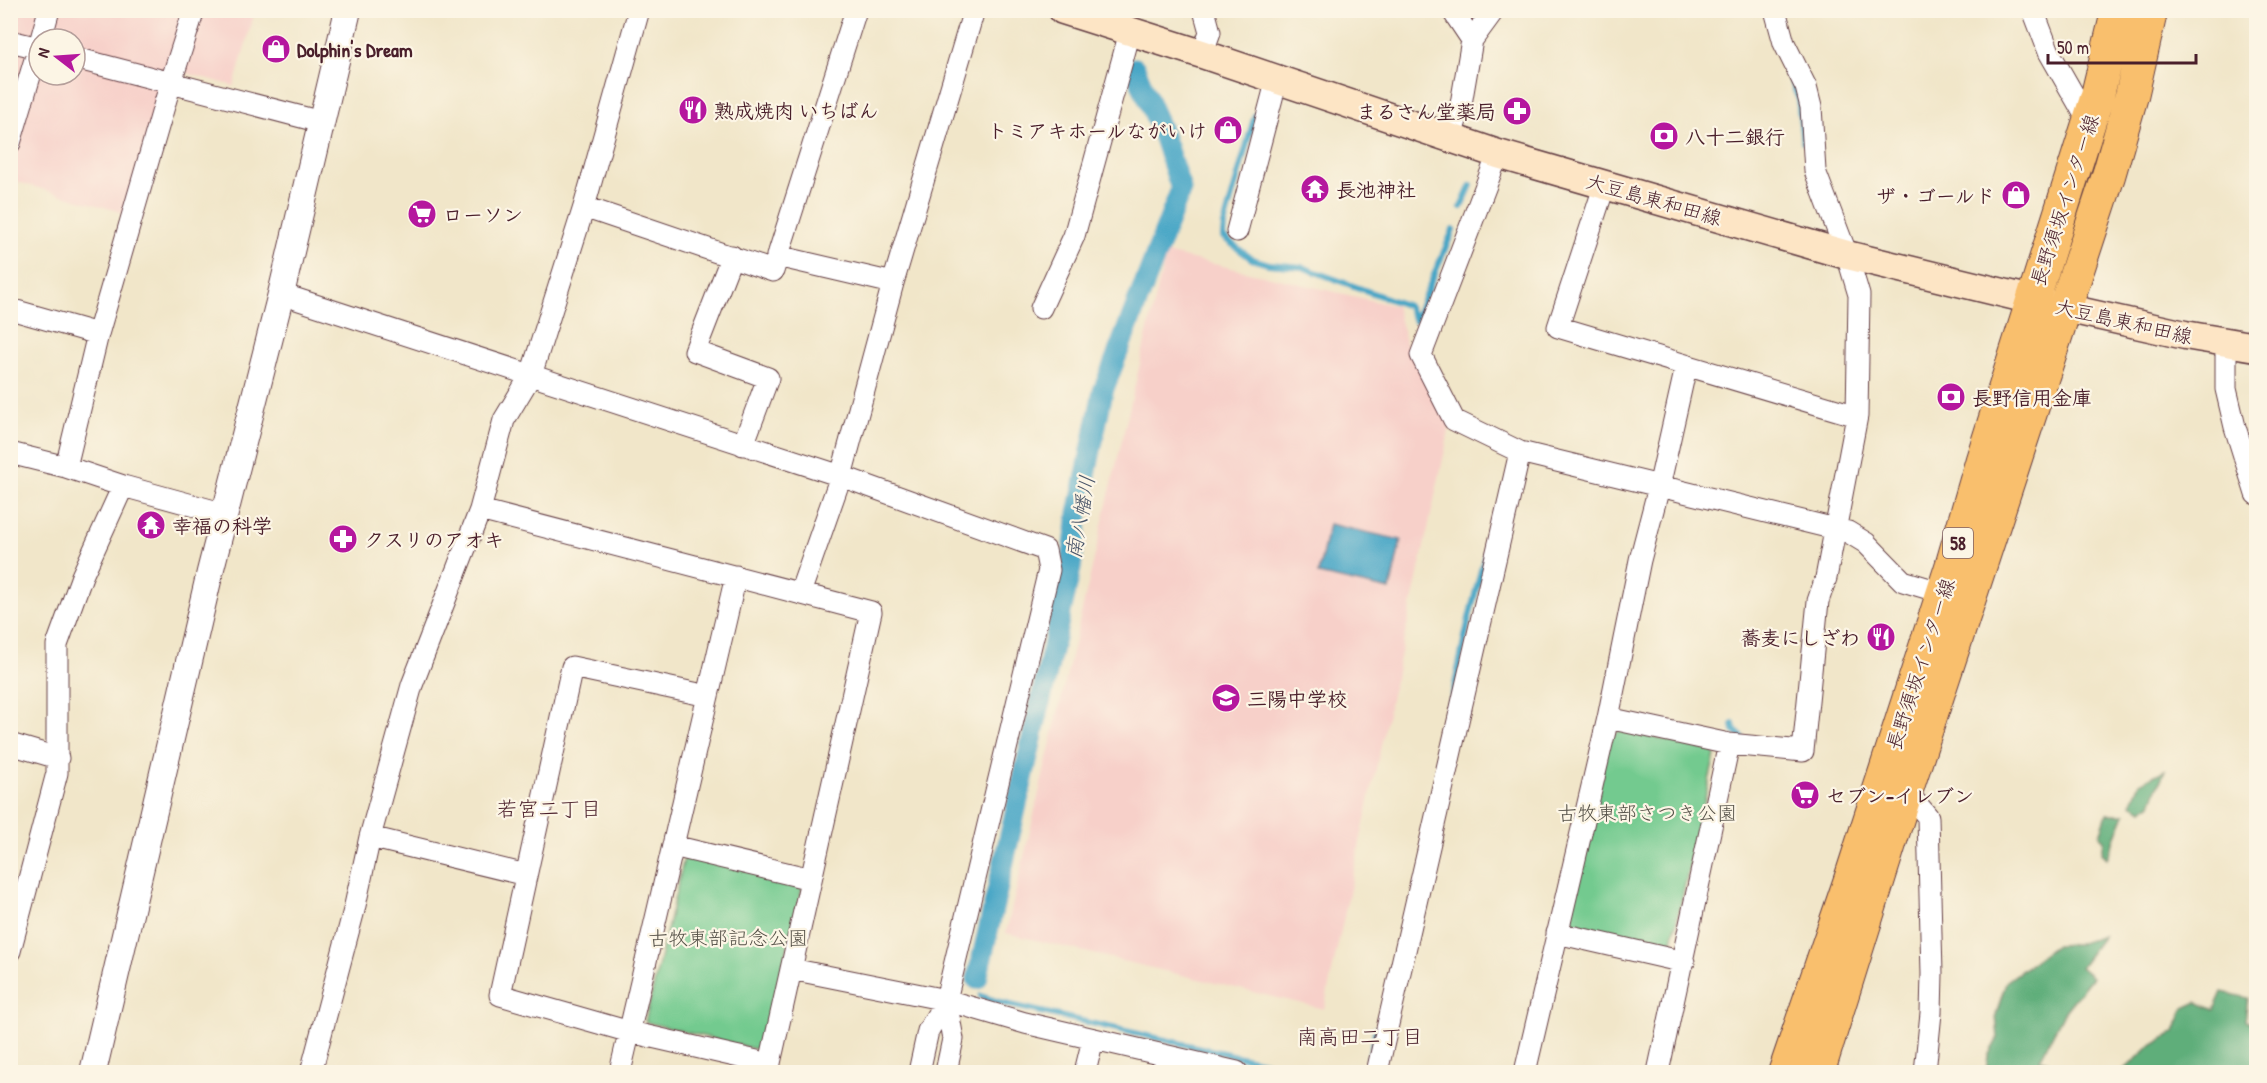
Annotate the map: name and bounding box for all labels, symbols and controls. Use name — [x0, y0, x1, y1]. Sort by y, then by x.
north arrow — [27, 27, 87, 87]
scale bar — [2048, 27, 2196, 65]
shop icon: Dolphin's Dream — [260, 33, 292, 65]
text: 50 m — [2057, 35, 2089, 60]
place label: Dolphin's Dream — [297, 36, 413, 64]
text: N — [31, 45, 55, 60]
restaurant icon: 熟成焼肉 いちばん — [677, 94, 709, 126]
pharmacy icon: まるさん堂薬局 — [1501, 95, 1533, 127]
place label: 熟成焼肉 いちばん — [714, 97, 879, 124]
place label: まるさん堂薬局 — [1356, 98, 1496, 125]
street label: 長野須坂インター線 — [2023, 111, 2105, 289]
shop icon: トミアキホールながいけ — [1212, 114, 1244, 146]
place label: トミアキホールながいけ — [987, 117, 1207, 144]
bank icon: 八十二銀行 — [1648, 120, 1680, 152]
place label: 八十二銀行 — [1685, 123, 1785, 150]
street label: 大豆島東和田線 — [1583, 167, 1725, 231]
temple icon: 長池神社 — [1299, 173, 1331, 205]
place label: 長池神社 — [1336, 176, 1416, 203]
shop icon: ザ・ゴールド — [2000, 179, 2032, 211]
place label: ザ・ゴールド — [1876, 182, 1995, 209]
supermarket icon: ローソン — [406, 198, 438, 230]
place label: ローソン — [443, 201, 523, 228]
street label: 大豆島東和田線 — [2053, 292, 2195, 350]
bank icon: 長野信用金庫 — [1935, 381, 1967, 413]
place label: 長野信用金庫 — [1972, 384, 2092, 411]
water label: 南八幡川 — [1058, 473, 1102, 561]
temple icon: 幸福の科学 — [135, 509, 167, 541]
place label: 幸福の科学 — [172, 512, 272, 539]
pharmacy icon: クスリのアオキ — [327, 523, 359, 555]
place label: クスリのアオキ — [364, 526, 504, 553]
road number: 58 — [1943, 528, 1973, 558]
street label: 長野須坂インター線 — [1879, 575, 1961, 753]
restaurant icon: 蕎麦にしざわ — [1865, 621, 1897, 653]
place label: 蕎麦にしざわ — [1740, 624, 1860, 651]
school or university icon: 三陽中学校 — [1210, 682, 1242, 714]
place label: 三陽中学校 — [1247, 685, 1347, 712]
supermarket icon: セブン-イレブン — [1789, 779, 1821, 811]
place label: セブン-イレブン — [1826, 782, 1974, 809]
district label: 若宮二丁目 — [497, 794, 602, 823]
park label: 古牧東部さつき公園 — [1557, 799, 1737, 826]
park label: 古牧東部記念公園 — [648, 924, 808, 951]
district label: 南高田二丁目 — [1297, 1022, 1423, 1051]

